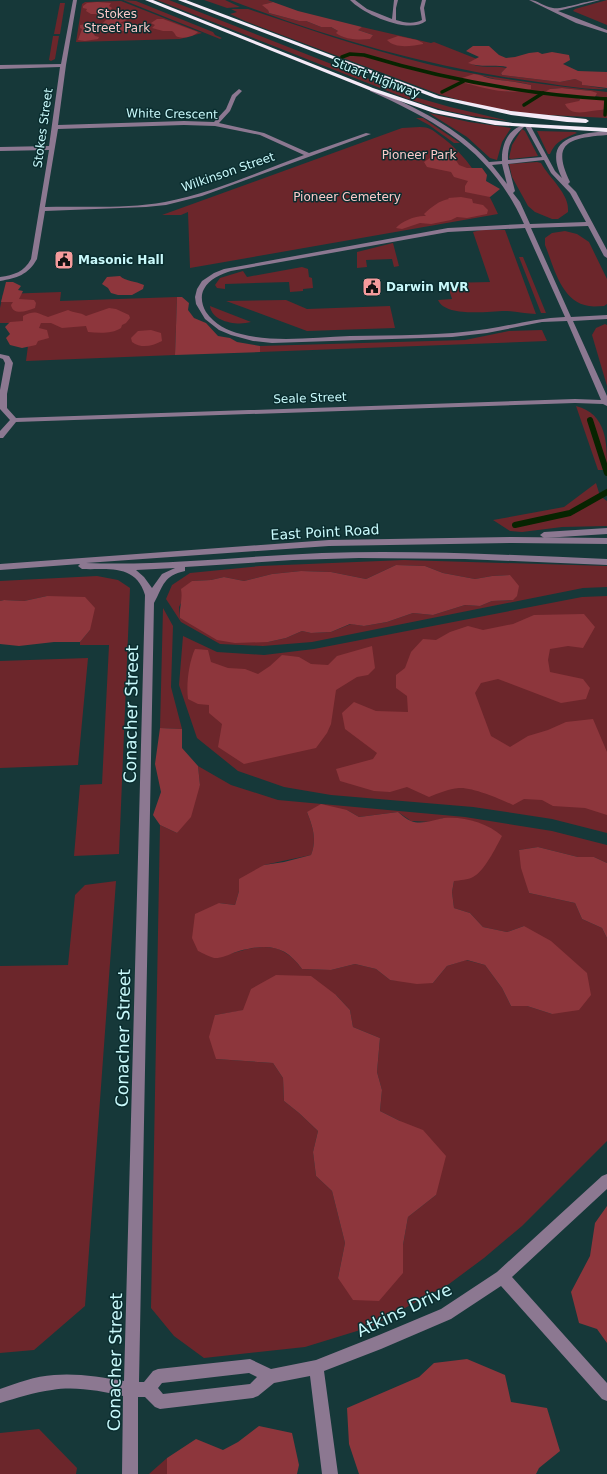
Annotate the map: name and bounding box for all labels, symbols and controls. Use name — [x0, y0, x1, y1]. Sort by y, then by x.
park label: Stokes Street Park — [84, 7, 150, 35]
street label: Stuart Highway — [330, 55, 422, 101]
street label: Stokes Street — [30, 87, 56, 169]
street label: White Crescent — [126, 106, 218, 122]
park label: Pioneer Park — [382, 148, 456, 162]
street label: Wilkinson Street — [180, 149, 277, 195]
park label: Pioneer Cemetery — [293, 190, 401, 204]
public building icon: Masonic Hall — [53, 249, 75, 271]
place label: Masonic Hall — [78, 253, 164, 267]
public building icon: Darwin MVR — [361, 276, 383, 298]
place label: Darwin MVR — [386, 280, 468, 294]
street label: Seale Street — [273, 390, 347, 406]
street label: East Point Road — [270, 521, 380, 543]
street label: Conacher Street — [120, 644, 142, 783]
street label: Conacher Street — [112, 968, 134, 1107]
street label: Atkins Drive — [353, 1279, 455, 1341]
street label: Conacher Street — [104, 1292, 126, 1431]

